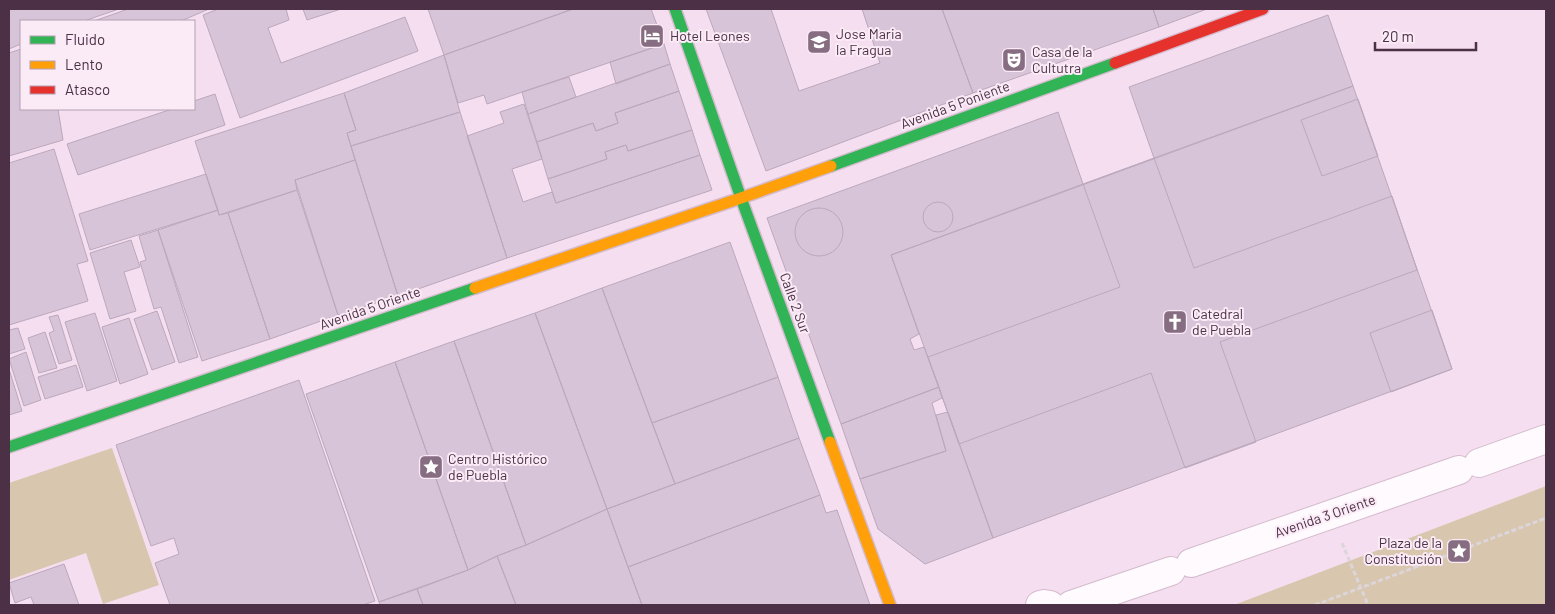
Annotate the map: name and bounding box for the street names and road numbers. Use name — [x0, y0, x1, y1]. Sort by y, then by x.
street label: Avenida 5 Poniente — [898, 77, 1012, 132]
street label: Calle 2 Sur — [777, 270, 814, 335]
street label: Avenida 5 Oriente — [317, 282, 422, 333]
street label: Avenida 3 Oriente — [1272, 490, 1377, 541]

